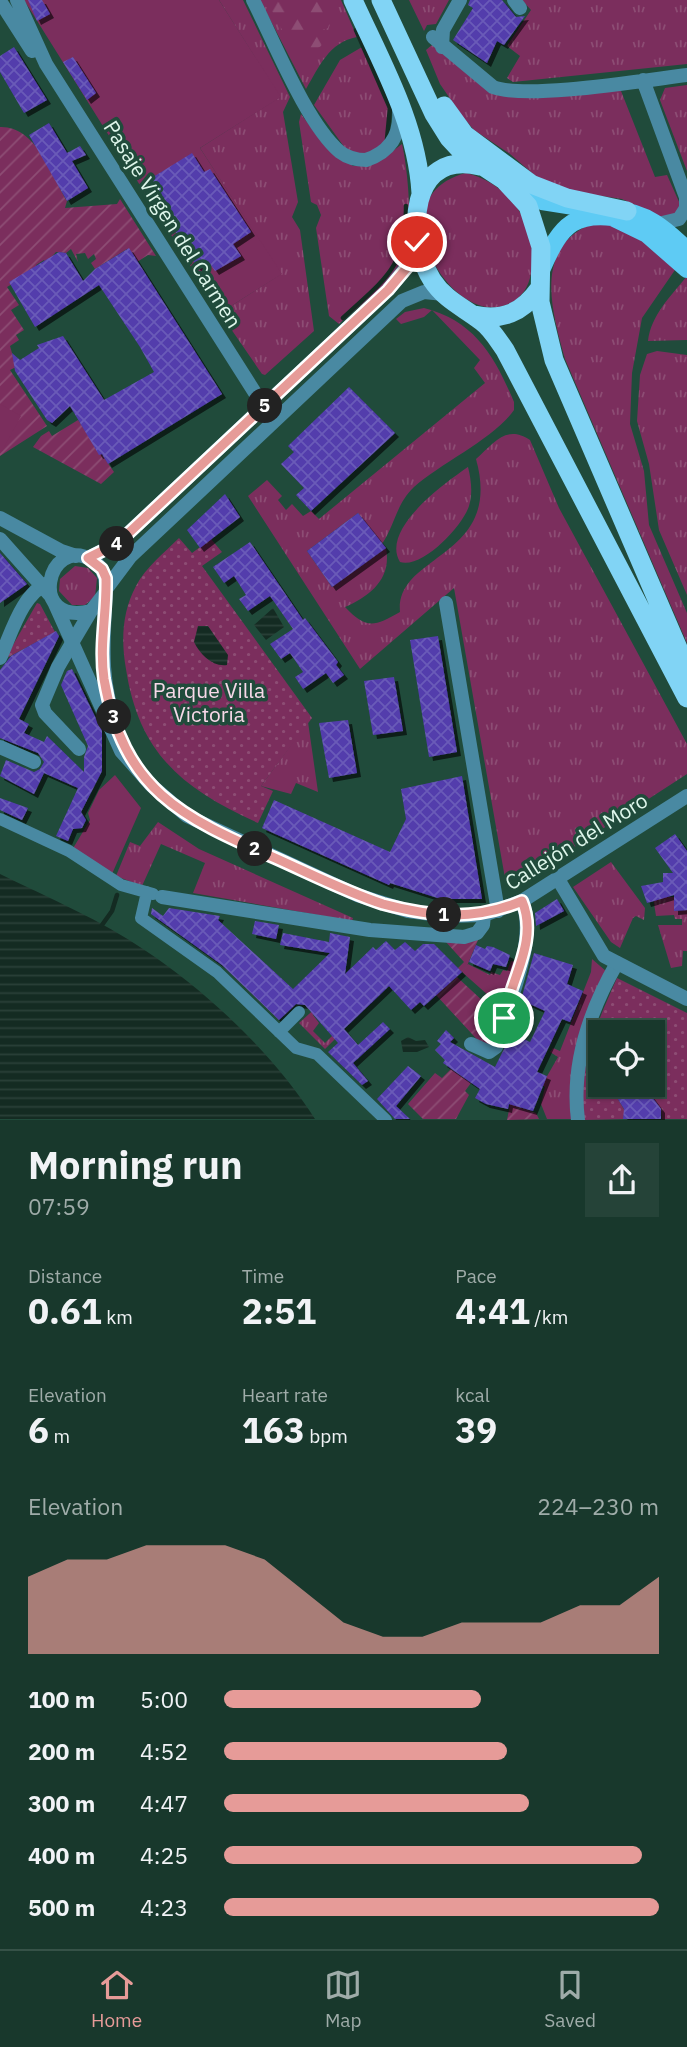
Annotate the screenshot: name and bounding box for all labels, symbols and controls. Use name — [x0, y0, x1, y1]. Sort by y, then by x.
street label: Pasaje Virgen del Carmen — [98, 115, 248, 333]
pin — [387, 212, 447, 272]
icon: check — [398, 223, 436, 261]
pin: 5 — [247, 388, 282, 424]
text: 5 — [259, 393, 270, 417]
pin: 4 — [100, 526, 134, 562]
text: 4 — [111, 531, 122, 555]
park label: Parque Villa Victoria — [153, 676, 265, 728]
pin: 3 — [96, 700, 132, 734]
text: 3 — [108, 704, 119, 728]
street label: Callejón del Moro — [499, 786, 653, 896]
pin: 2 — [238, 832, 272, 866]
text: 2 — [249, 836, 260, 860]
pin: 1 — [426, 898, 462, 932]
text: 1 — [438, 902, 449, 926]
pin — [474, 988, 534, 1048]
icon: arrive — [485, 999, 523, 1037]
map controls — [588, 1020, 665, 1097]
button: locate — [588, 1020, 665, 1097]
text: Morning run — [28, 1140, 243, 1189]
button: share — [585, 1143, 659, 1217]
text: 07:59 — [28, 1191, 90, 1221]
text: Distance — [28, 1264, 102, 1288]
text: Time — [242, 1264, 284, 1288]
text: Pace — [455, 1264, 497, 1288]
text: 0.61 — [28, 1288, 102, 1334]
text: 2:51 — [242, 1288, 316, 1334]
text: 4:41 — [455, 1288, 530, 1334]
text: km — [102, 1305, 133, 1329]
text: /km — [530, 1305, 568, 1329]
text: Elevation — [28, 1383, 107, 1407]
text: Heart rate — [242, 1383, 328, 1407]
text: kcal — [455, 1383, 490, 1407]
text: 6 — [28, 1407, 49, 1453]
text: 163 — [242, 1407, 305, 1453]
text: 39 — [455, 1407, 497, 1453]
text: m — [49, 1424, 70, 1448]
text: bpm — [305, 1424, 348, 1448]
text: Elevation — [28, 1491, 123, 1521]
text: 224–230 m — [537, 1491, 659, 1521]
text: 100 m — [28, 1684, 95, 1714]
text: 5:00 — [140, 1684, 188, 1714]
text: 200 m — [28, 1736, 95, 1766]
text: 4:52 — [140, 1736, 188, 1766]
text: 300 m — [28, 1788, 95, 1818]
text: 4:47 — [140, 1788, 188, 1818]
text: 400 m — [28, 1840, 95, 1870]
text: 4:25 — [140, 1840, 188, 1870]
text: 500 m — [28, 1892, 95, 1922]
text: 4:23 — [140, 1892, 188, 1922]
tab: Home — [91, 1966, 142, 2032]
tab: Map — [324, 1966, 362, 2032]
tab: Saved — [544, 1966, 596, 2032]

